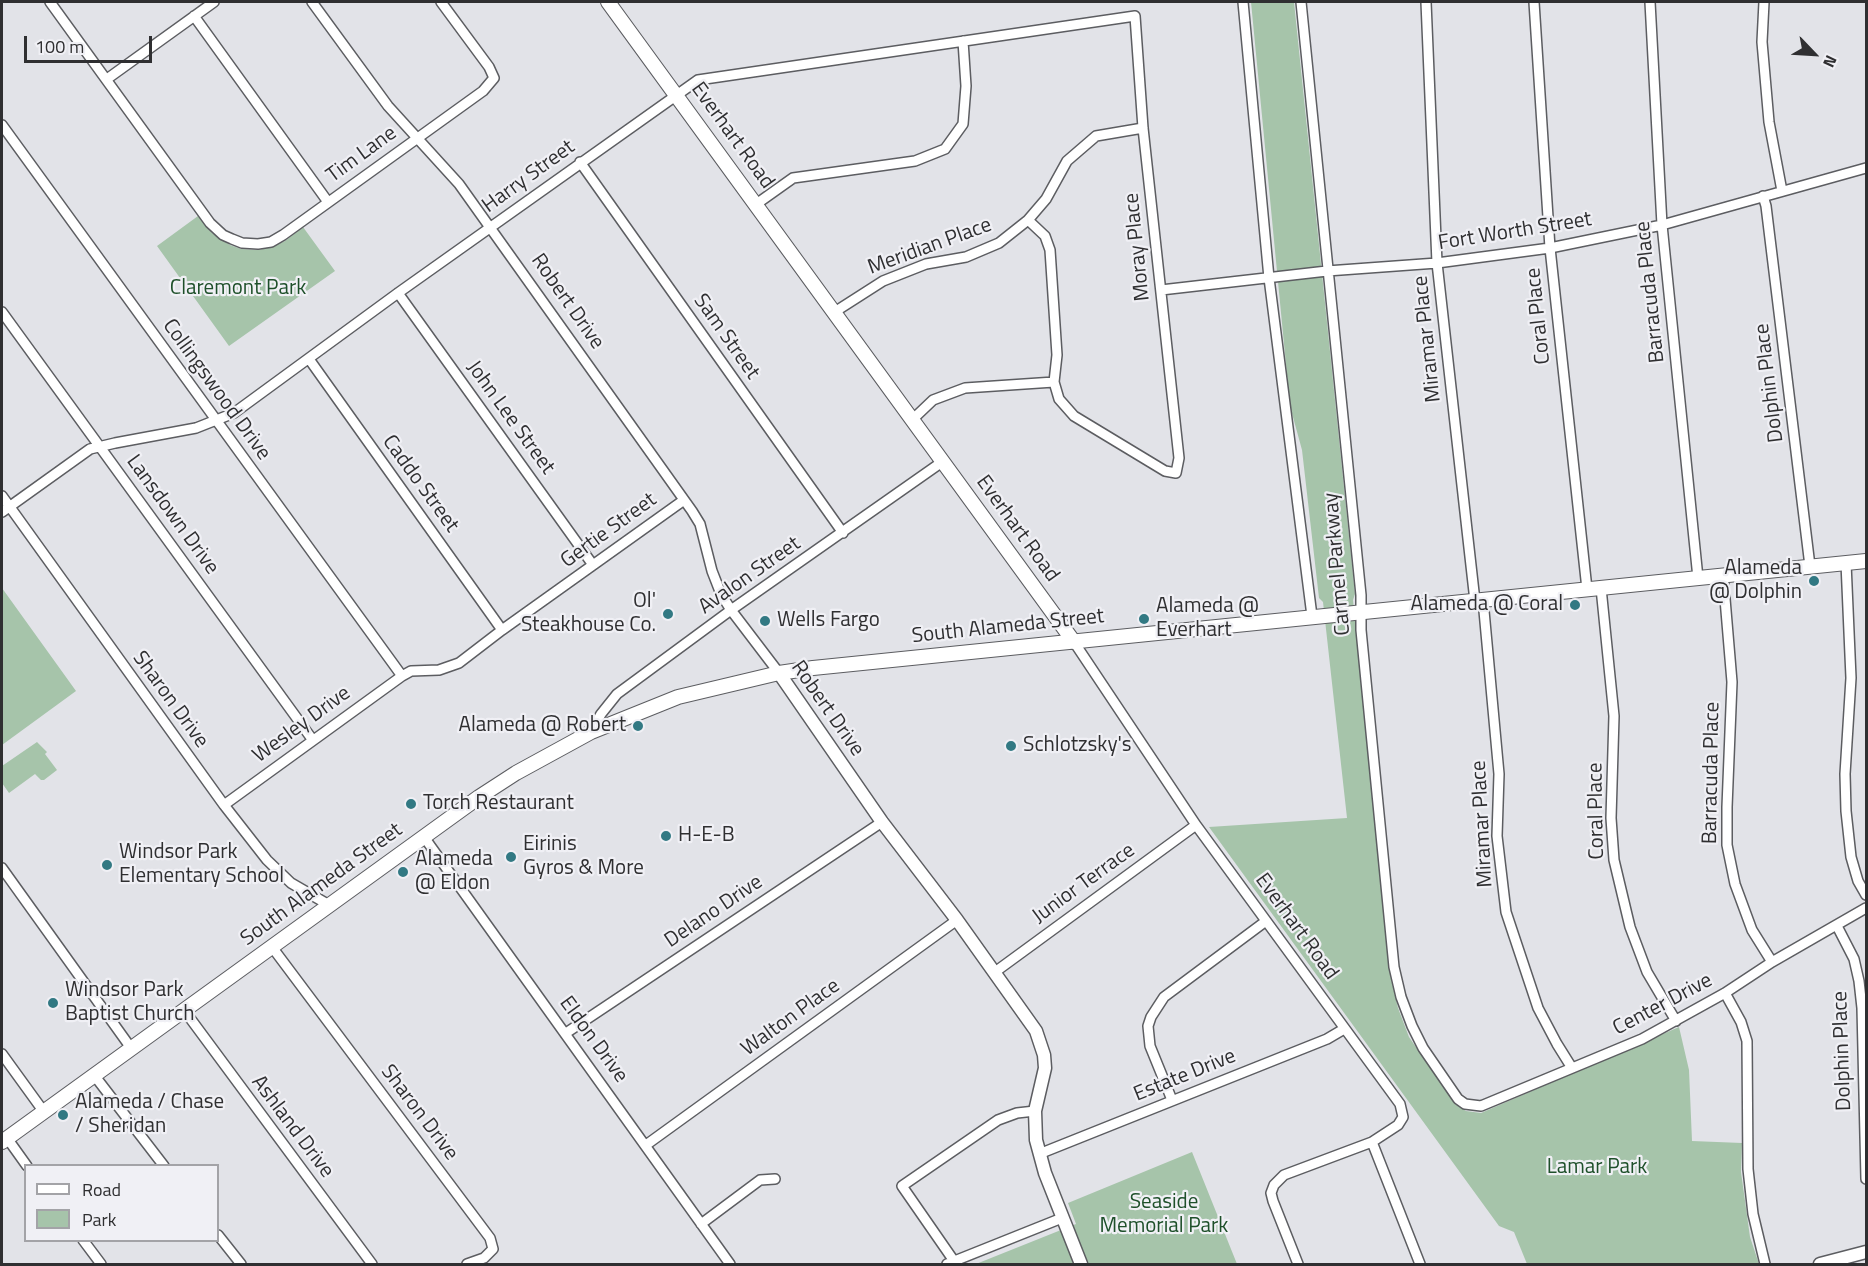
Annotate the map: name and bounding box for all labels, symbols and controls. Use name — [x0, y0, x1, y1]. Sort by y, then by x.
scale bar — [27, 24, 154, 62]
north arrow — [1784, 24, 1844, 84]
text: 100 m — [35, 33, 84, 60]
text: N — [1817, 52, 1844, 72]
street label: Everhart Road — [685, 78, 779, 194]
street label: Tim Lane — [322, 121, 402, 189]
street label: Harry Street — [478, 135, 580, 219]
street label: Moray Place — [1120, 192, 1156, 302]
street label: Fort Worth Street — [1437, 207, 1593, 257]
street label: Meridian Place — [865, 213, 995, 281]
street label: Barracuda Place — [1631, 220, 1671, 364]
street label: Robert Drive — [525, 249, 609, 355]
street label: Coral Place — [1521, 266, 1557, 366]
street label: Miramar Place — [1409, 274, 1447, 404]
park label: Claremont Park — [170, 276, 306, 302]
street label: Sam Street — [688, 290, 764, 384]
street label: Collingswood Drive — [156, 315, 276, 465]
street label: Dolphin Place — [1750, 322, 1790, 444]
street label: John Lee Street — [460, 356, 560, 480]
street label: Caddo Street — [376, 430, 464, 538]
street label: Lansdown Drive — [120, 450, 224, 580]
street label: Everhart Road — [970, 471, 1064, 587]
street label: Gertie Street — [556, 488, 662, 574]
street label: Carmel Parkway — [1319, 491, 1357, 637]
street label: Avalon Street — [694, 532, 806, 620]
place label: Alameda @ Dolphin — [1709, 556, 1802, 606]
marker: Alameda @ Dolphin — [1807, 574, 1821, 588]
place label: Ol' Steakhouse Co. — [521, 589, 656, 639]
place label: Alameda @ Coral — [1411, 592, 1563, 618]
place label: Alameda @ Everhart — [1156, 594, 1259, 644]
marker: Alameda @ Coral — [1568, 598, 1582, 612]
street label: South Alameda Street — [911, 604, 1105, 650]
marker: Ol' Steakhouse Co. — [661, 607, 675, 621]
place label: Wells Fargo — [777, 608, 880, 634]
marker: Alameda @ Everhart — [1137, 612, 1151, 626]
marker: Wells Fargo — [758, 614, 772, 628]
street label: Sharon Drive — [127, 647, 213, 753]
street label: Robert Drive — [785, 656, 869, 762]
street label: Wesley Drive — [248, 681, 356, 769]
street label: Barracuda Place — [1698, 702, 1726, 844]
place label: Alameda @ Robert — [458, 713, 626, 739]
marker: Alameda @ Robert — [631, 719, 645, 733]
place label: Schlotzsky's — [1023, 733, 1132, 759]
marker: Schlotzsky's — [1004, 739, 1018, 753]
street label: Miramar Place — [1467, 760, 1499, 888]
street label: Coral Place — [1584, 762, 1610, 860]
place label: Torch Restaurant — [423, 791, 574, 817]
marker: Torch Restaurant — [404, 797, 418, 811]
street label: South Alameda Street — [236, 818, 408, 952]
place label: H-E-B — [678, 823, 735, 849]
marker: H-E-B — [659, 829, 673, 843]
place label: Eirinis Gyros & More — [523, 832, 644, 882]
street label: Junior Terrace — [1028, 838, 1140, 930]
place label: Windsor Park Elementary School — [119, 840, 284, 890]
place label: Alameda @ Eldon — [415, 847, 493, 897]
marker: Eirinis Gyros & More — [504, 850, 518, 864]
marker: Windsor Park Elementary School — [100, 858, 114, 872]
marker: Alameda @ Eldon — [396, 865, 410, 879]
street label: Everhart Road — [1249, 869, 1343, 985]
street label: Delano Drive — [660, 870, 768, 954]
street label: Center Drive — [1609, 968, 1717, 1042]
street label: Walton Place — [737, 974, 845, 1062]
place label: Windsor Park Baptist Church — [65, 978, 195, 1028]
street label: Dolphin Place — [1828, 991, 1858, 1111]
street label: Eldon Drive — [553, 992, 633, 1088]
marker: Windsor Park Baptist Church — [46, 996, 60, 1010]
street label: Estate Drive — [1130, 1044, 1240, 1108]
street label: Sharon Drive — [375, 1060, 463, 1166]
street label: Ashland Drive — [245, 1071, 339, 1183]
place label: Alameda / Chase / Sheridan — [75, 1090, 224, 1140]
marker: Alameda / Chase / Sheridan — [56, 1108, 70, 1122]
park label: Lamar Park — [1547, 1155, 1647, 1181]
legend — [24, 1164, 219, 1242]
text: Road — [82, 1176, 121, 1203]
park label: Seaside Memorial Park — [1100, 1190, 1228, 1240]
text: Park — [82, 1206, 116, 1233]

